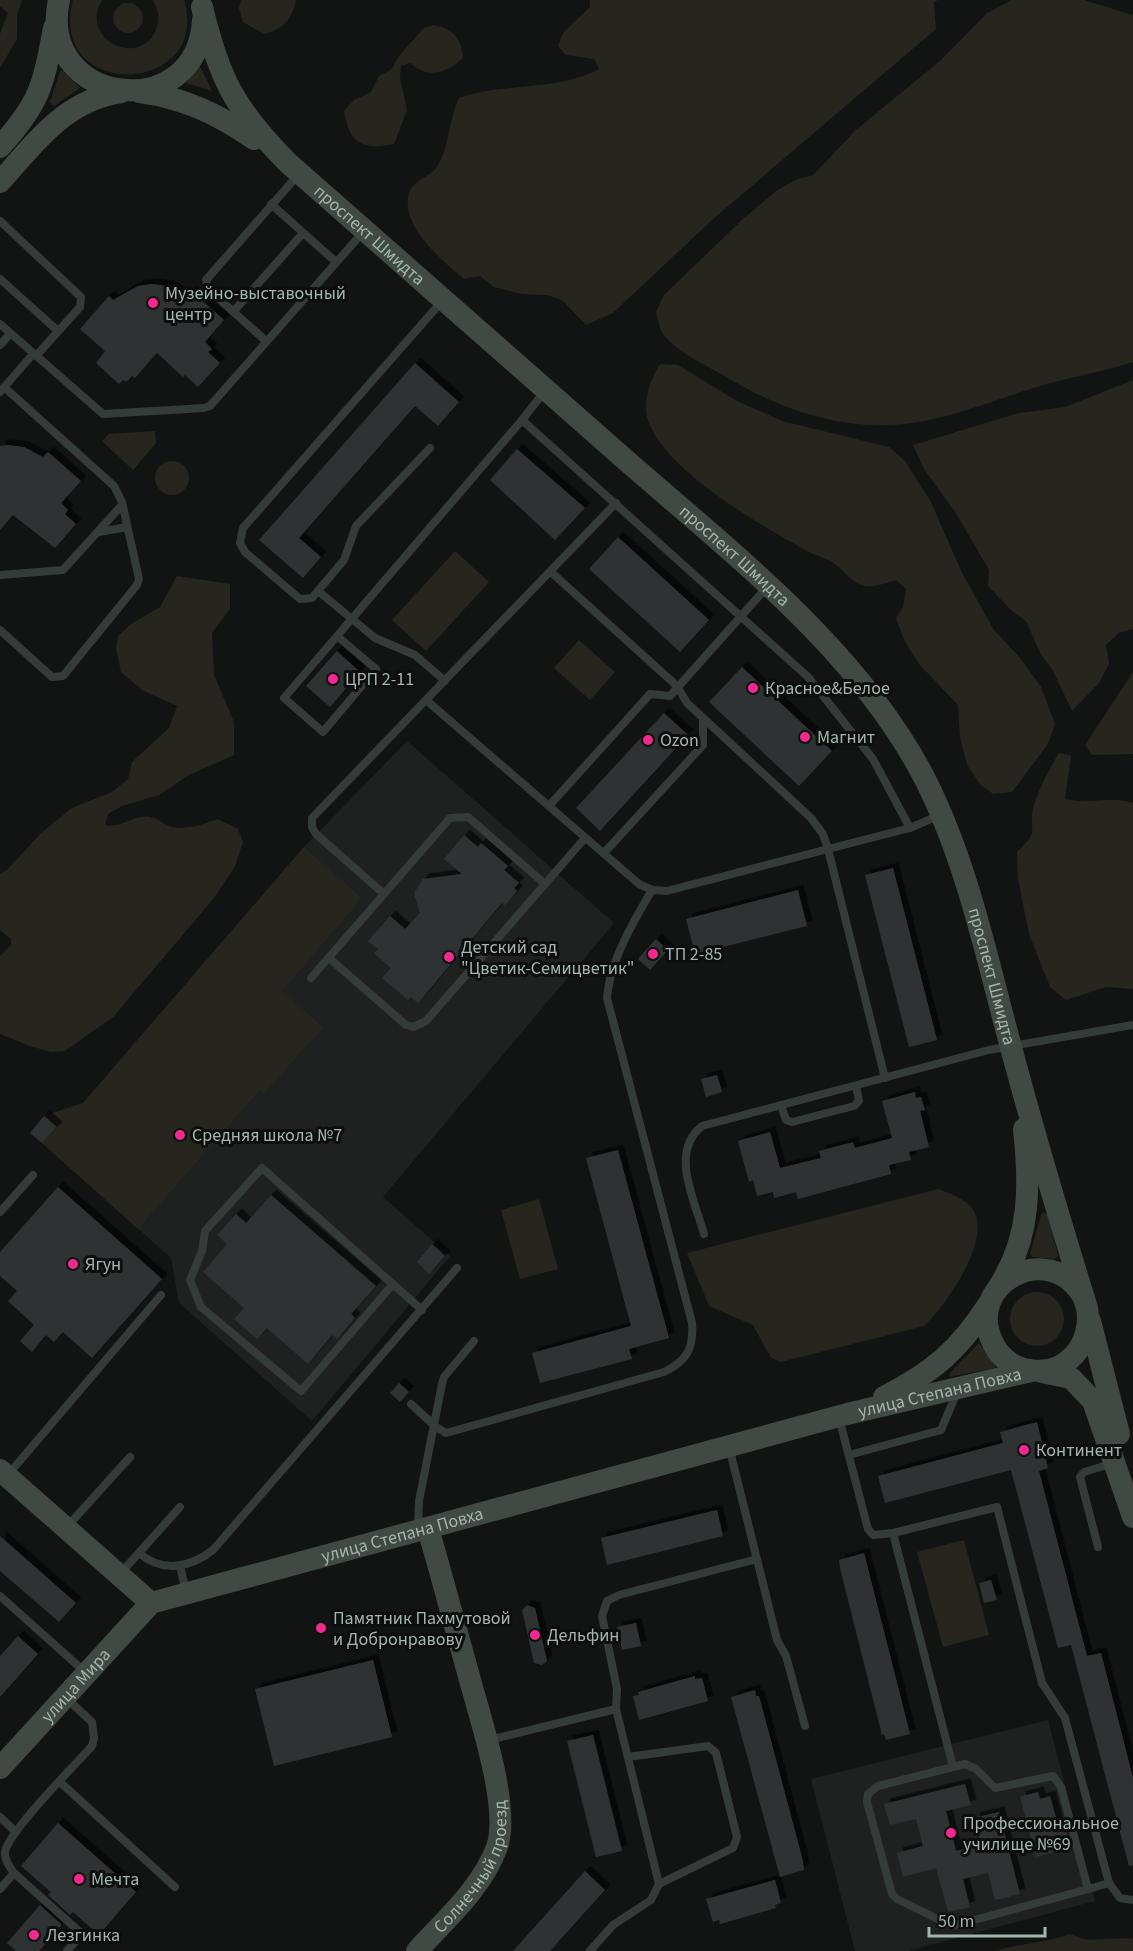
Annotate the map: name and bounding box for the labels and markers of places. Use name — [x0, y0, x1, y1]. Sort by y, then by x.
place label: Музейно-выставочный центр — [165, 281, 346, 327]
marker: Музейно-выставочный центр — [146, 296, 160, 310]
place label: ЦРП 2-11 — [345, 667, 414, 692]
marker: ЦРП 2-11 — [326, 672, 340, 686]
place label: Красное&Белое — [765, 676, 890, 701]
marker: Красное&Белое — [746, 681, 760, 695]
place label: Магнит — [817, 725, 875, 750]
place label: Ozon — [660, 728, 699, 753]
marker: Магнит — [798, 730, 812, 744]
marker: Ozon — [641, 733, 655, 747]
place label: Детский сад "Цветик-Семицветик" — [461, 935, 635, 981]
place label: ТП 2-85 — [665, 942, 722, 967]
marker: ТП 2-85 — [646, 947, 660, 961]
marker: Детский сад "Цветик-Семицветик" — [442, 950, 456, 964]
place label: Средняя школа №7 — [192, 1123, 342, 1148]
marker: Средняя школа №7 — [173, 1128, 187, 1142]
place label: Ягун — [85, 1252, 121, 1277]
marker: Ягун — [66, 1257, 80, 1271]
place label: Континент — [1036, 1438, 1122, 1463]
marker: Континент — [1017, 1443, 1031, 1457]
place label: Памятник Пахмутовой и Добронравову — [333, 1606, 511, 1652]
marker: Памятник Пахмутовой и Добронравову — [314, 1621, 328, 1635]
place label: Дельфин — [547, 1623, 619, 1648]
marker: Дельфин — [528, 1628, 542, 1642]
place label: Профессиональное училище №69 — [963, 1811, 1119, 1857]
marker: Профессиональное училище №69 — [944, 1826, 958, 1840]
place label: Мечта — [91, 1867, 139, 1892]
marker: Мечта — [72, 1872, 86, 1886]
place label: Лезгинка — [46, 1923, 120, 1948]
marker: Лезгинка — [27, 1928, 41, 1942]

